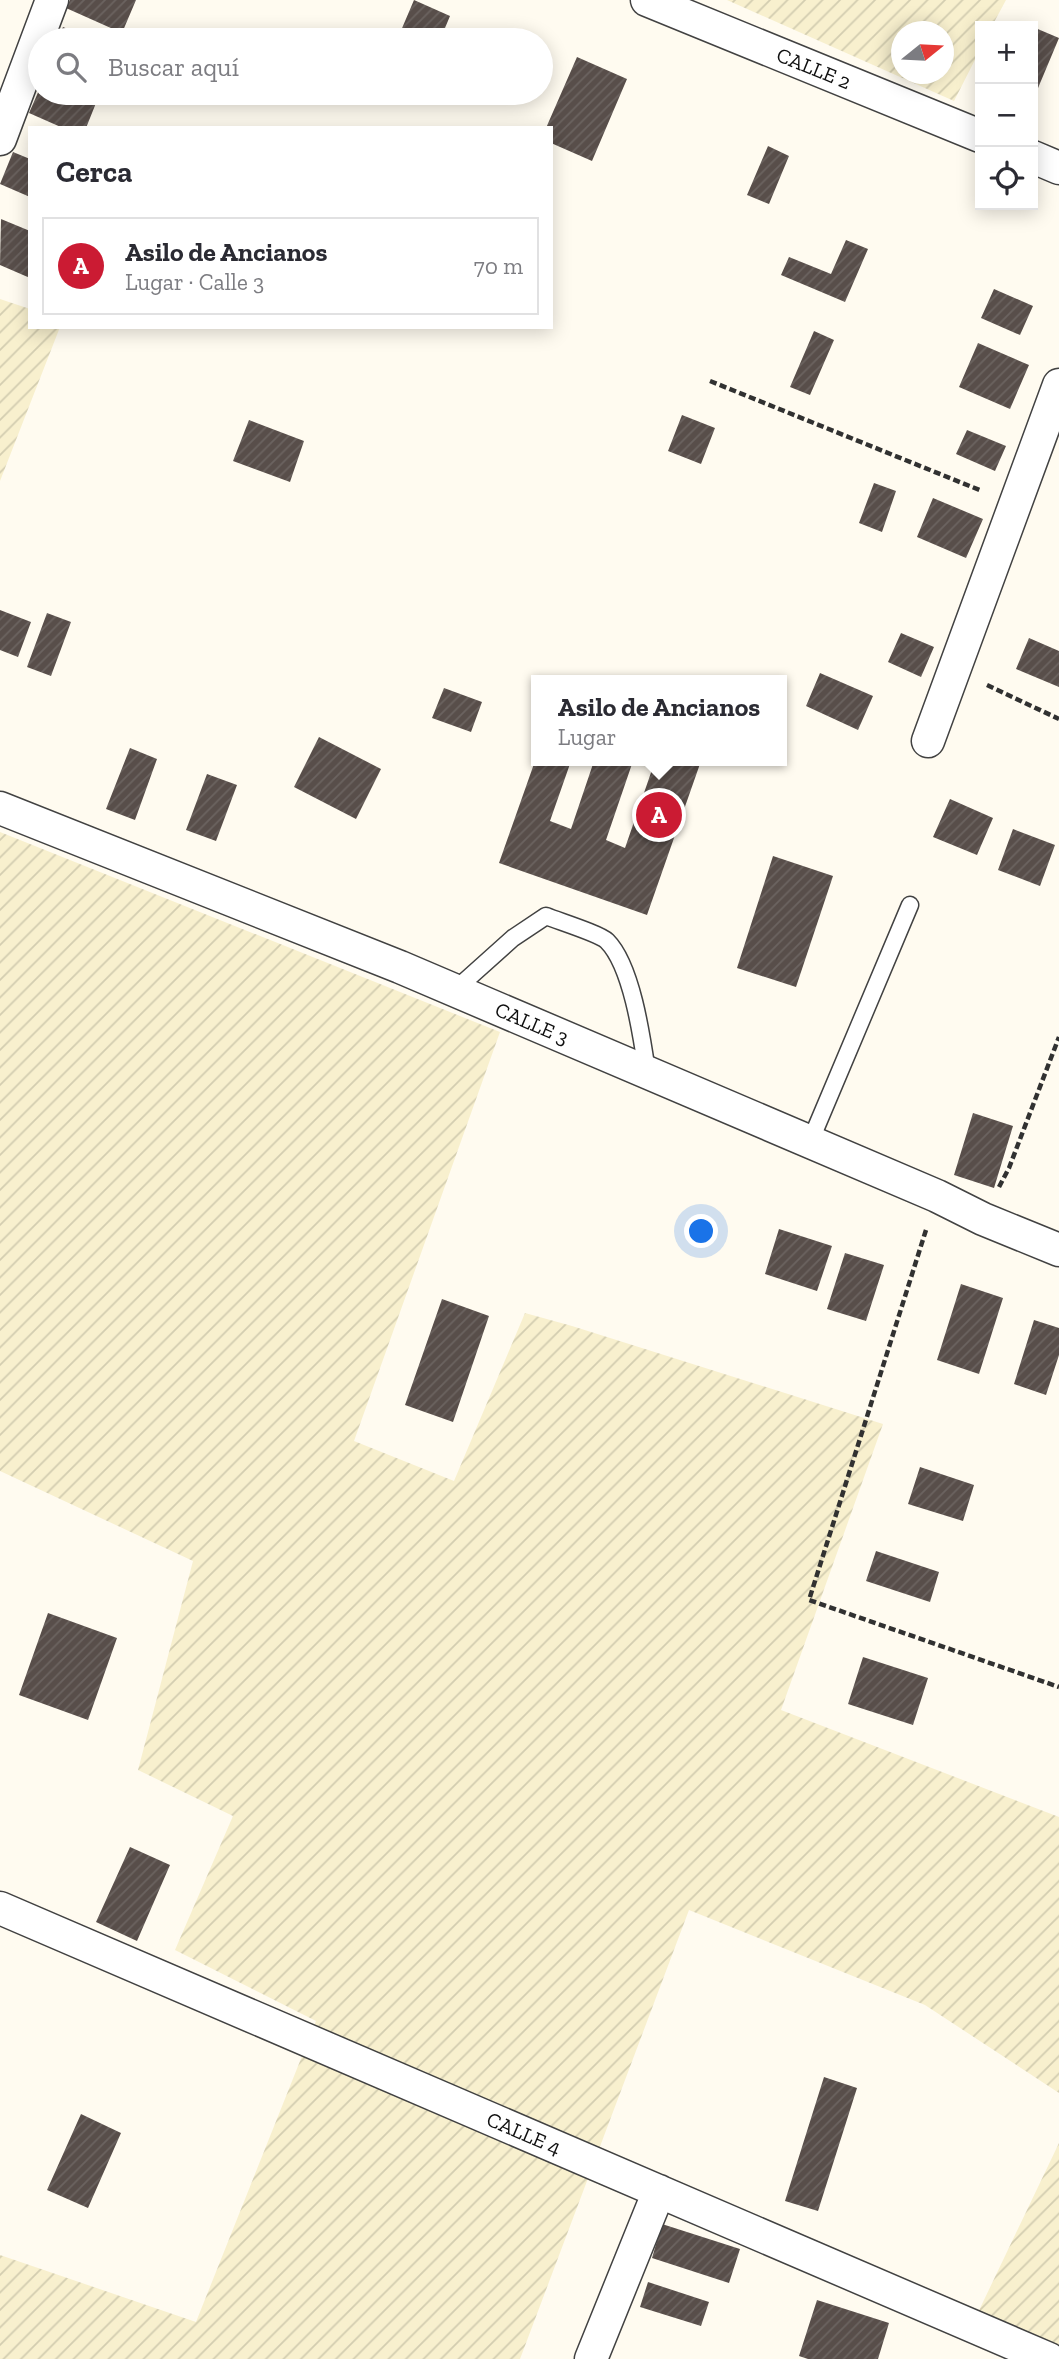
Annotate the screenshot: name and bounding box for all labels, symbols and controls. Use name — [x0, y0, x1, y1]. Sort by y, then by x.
north arrow — [891, 21, 954, 84]
map controls — [975, 21, 1038, 210]
button: + — [975, 21, 1038, 84]
search box — [28, 28, 553, 105]
street label: CALLE 2 — [773, 42, 855, 94]
icon: search — [52, 48, 90, 86]
text: Buscar aquí — [108, 51, 239, 83]
button: − — [975, 84, 1038, 147]
button: locate — [975, 147, 1038, 210]
text: Cerca — [56, 154, 132, 190]
text: Asilo de Ancianos — [125, 236, 327, 268]
text: A — [73, 252, 89, 280]
text: 70 m — [474, 252, 523, 280]
text: Lugar · Calle 3 — [125, 268, 264, 296]
popup — [531, 675, 787, 766]
text: Asilo de Ancianos — [558, 691, 760, 723]
text: Lugar — [558, 723, 616, 751]
pin: A — [636, 789, 682, 841]
street label: CALLE 3 — [491, 996, 573, 1050]
your location — [684, 1214, 718, 1248]
street label: CALLE 4 — [483, 2106, 565, 2160]

